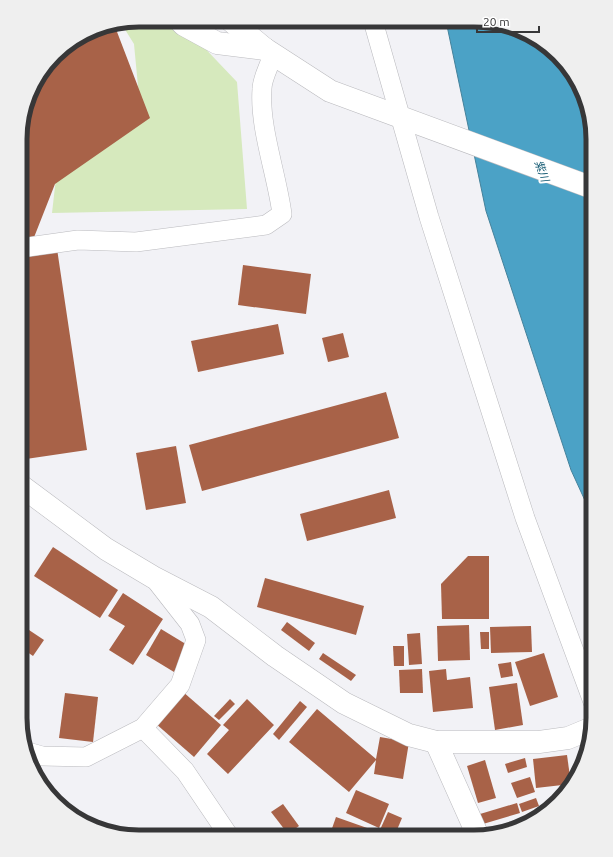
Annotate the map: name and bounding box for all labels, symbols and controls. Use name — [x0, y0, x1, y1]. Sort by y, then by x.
scale bar — [477, 8, 539, 34]
text: 20 m — [483, 15, 510, 28]
water label: 紫川 — [533, 159, 552, 184]

